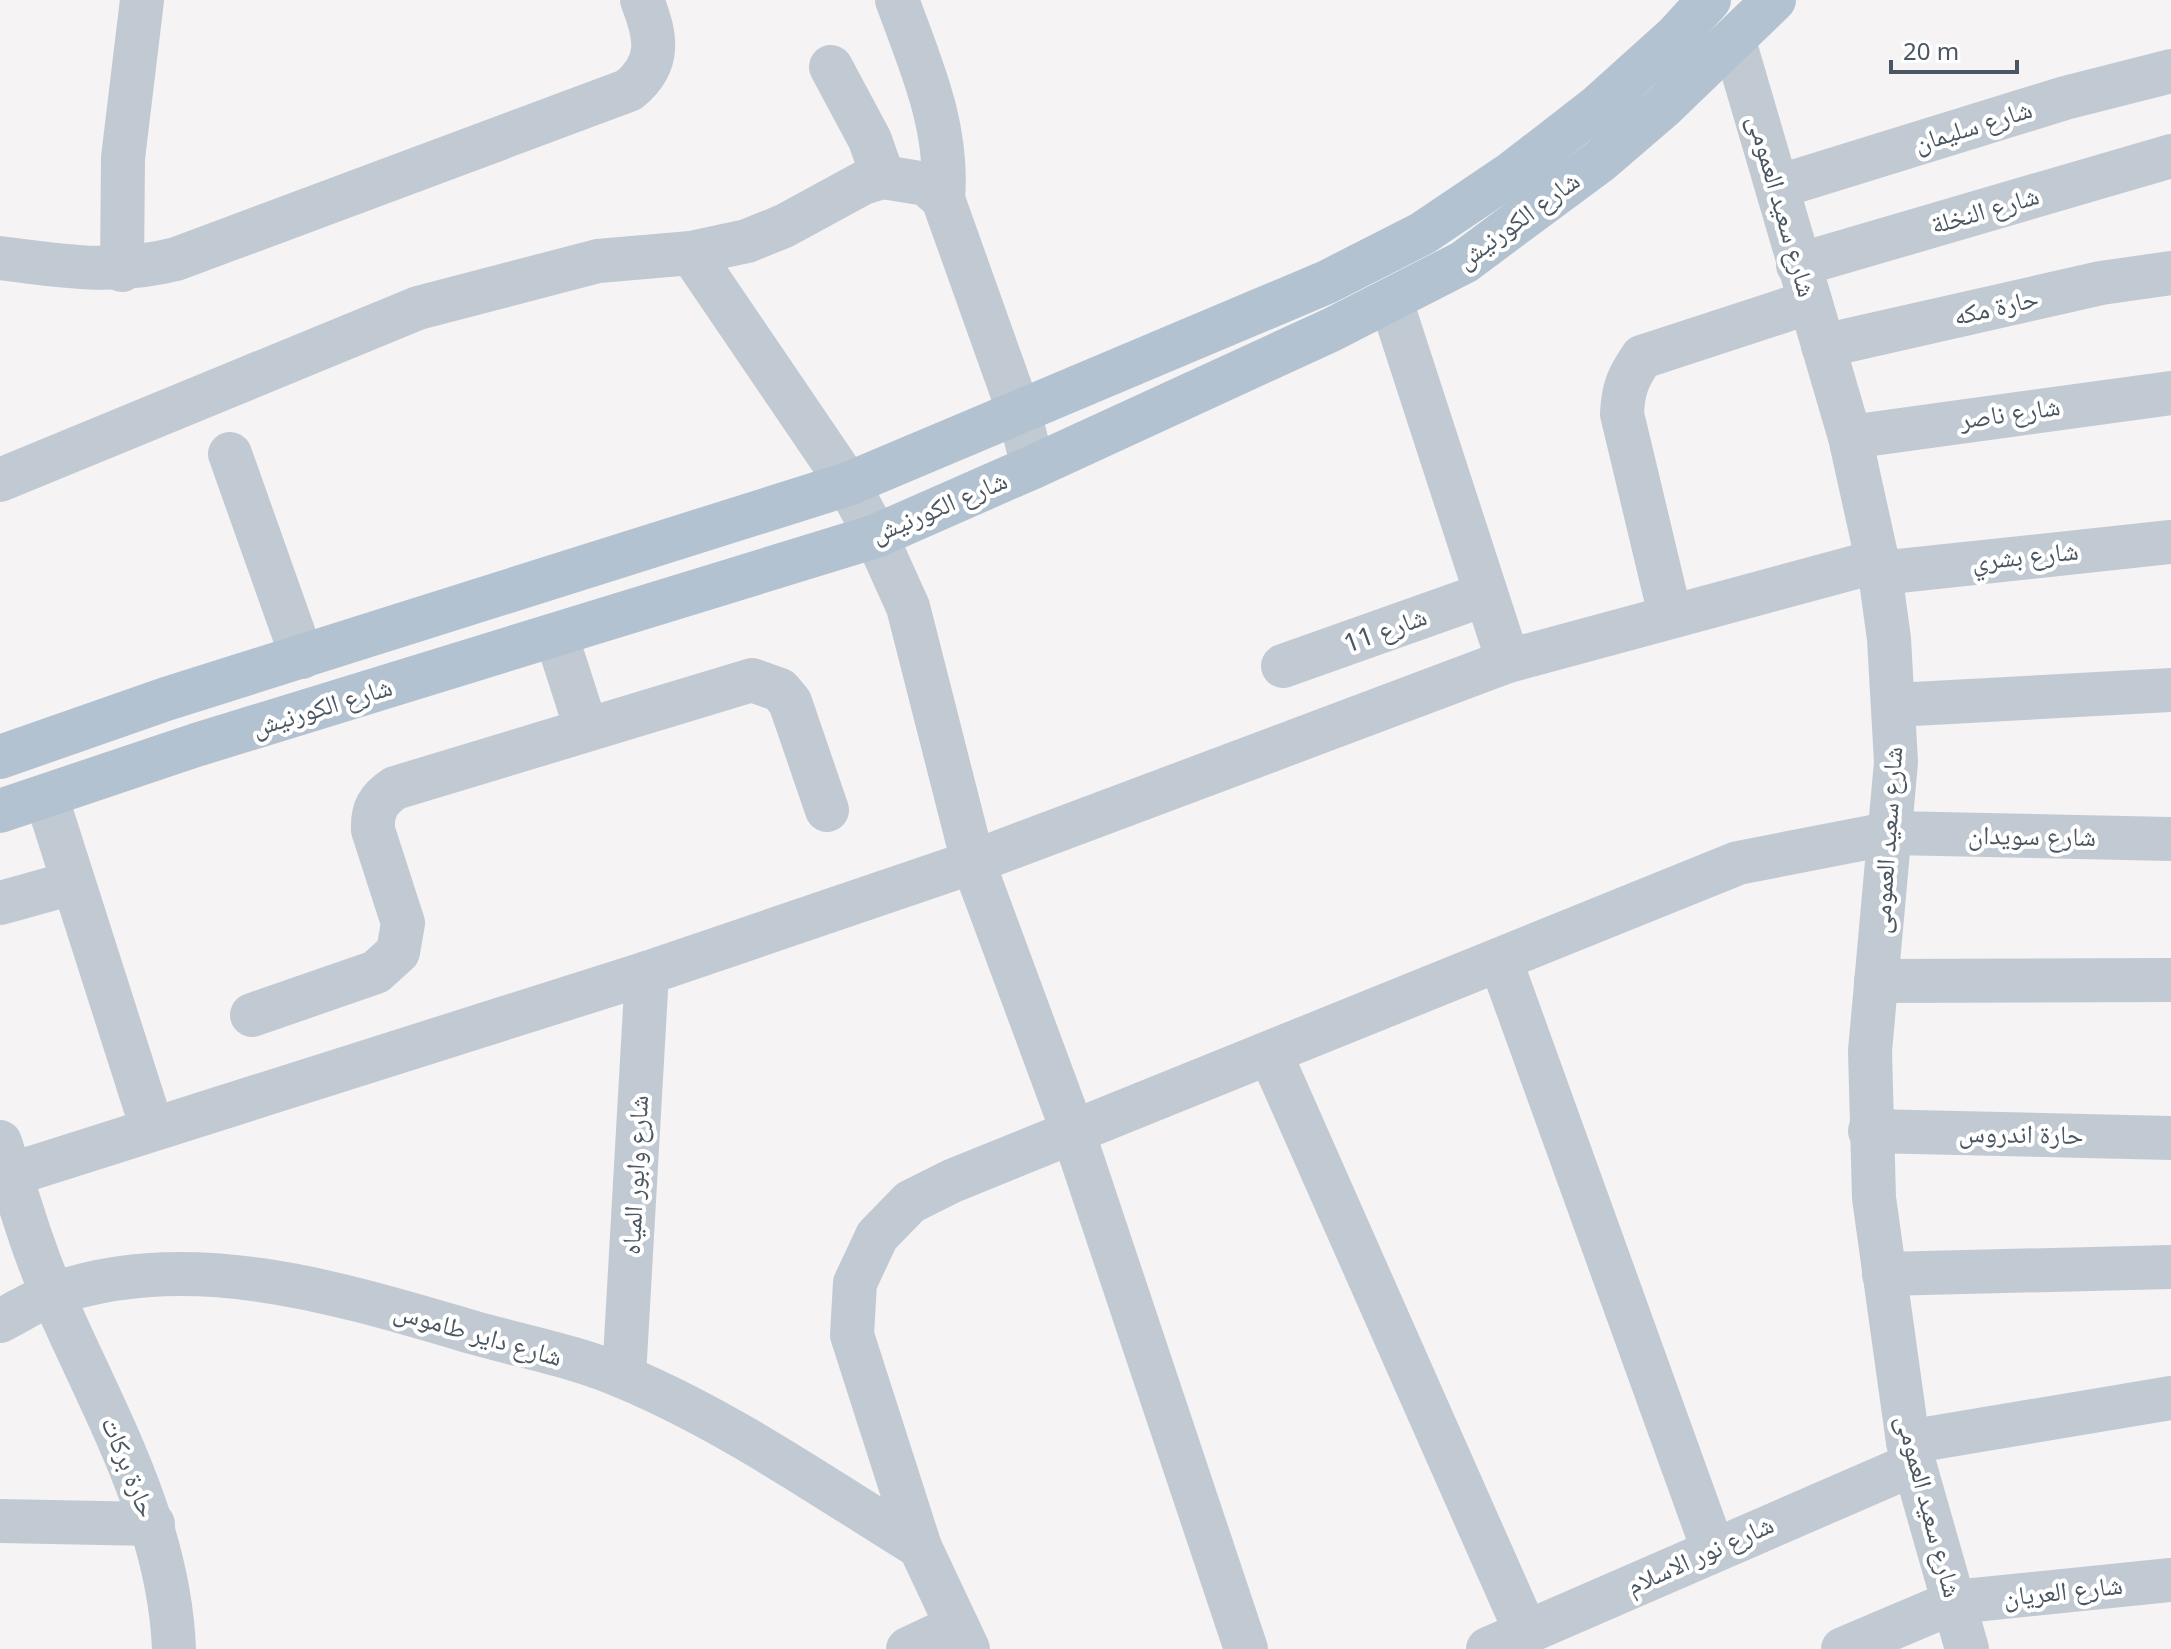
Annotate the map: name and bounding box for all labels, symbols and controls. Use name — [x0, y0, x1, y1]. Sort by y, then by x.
scale bar — [1891, 24, 2017, 74]
text: 20 m — [1903, 34, 1959, 67]
street label: شارع سليمان — [1909, 90, 2036, 160]
street label: شارع سعيد العمومى — [1740, 111, 1826, 301]
street label: شارع الكورنيش — [1448, 162, 1587, 276]
street label: شارع النخلة — [1926, 176, 2043, 242]
street label: حارة مكه — [1950, 279, 2042, 333]
street label: شارع ناصر — [1956, 387, 2062, 437]
street label: شارع الكورنيش — [865, 461, 1012, 551]
street label: شارع بشري — [1970, 532, 2080, 582]
street label: شارع 11 — [1338, 597, 1431, 661]
street label: شارع الكورنيش — [247, 668, 396, 744]
street label: شارع سعيد العمومى — [1862, 745, 1911, 935]
street label: شارع سويدان — [1968, 816, 2096, 854]
street label: شارع وابور المياه — [612, 1094, 656, 1256]
street label: حارة اندروس — [1958, 1114, 2084, 1152]
street label: شارع داير طاموس — [390, 1292, 567, 1374]
street label: شارع سعيد العمومى — [1888, 1410, 1972, 1601]
street label: حارة بركات — [93, 1411, 166, 1522]
street label: شارع نور الاسلام — [1620, 1506, 1779, 1604]
street label: شارع العريان — [2001, 1566, 2124, 1614]

